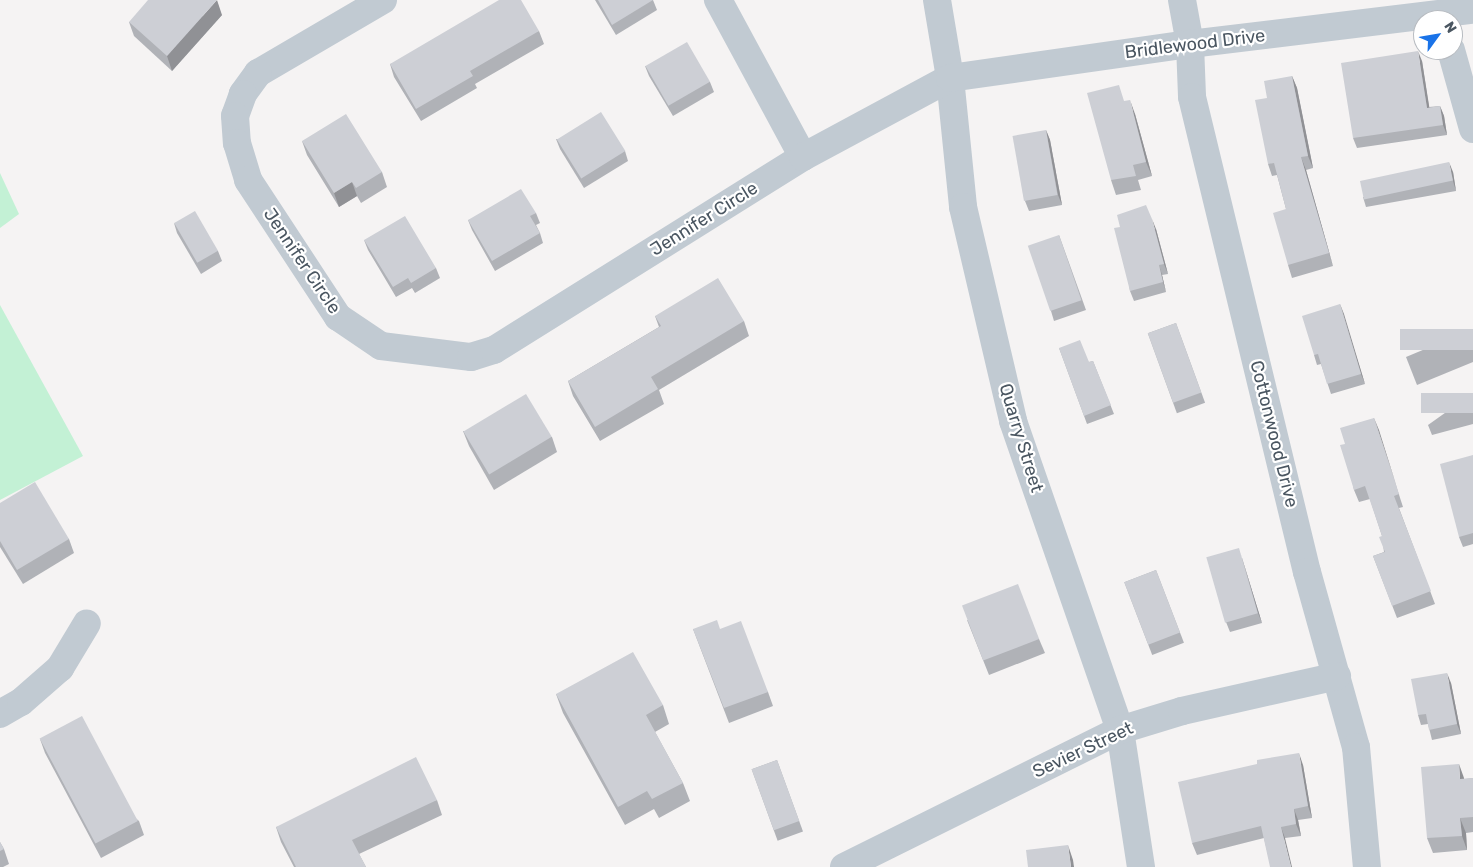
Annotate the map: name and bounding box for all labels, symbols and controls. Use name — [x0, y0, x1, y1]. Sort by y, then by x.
north arrow — [1413, 10, 1463, 60]
text: N — [1440, 19, 1460, 36]
street label: Bridlewood Drive — [1124, 25, 1266, 63]
street label: Jennifer Circle — [646, 177, 762, 261]
street label: Jennifer Circle — [259, 204, 345, 318]
street label: Cottonwood Drive — [1245, 358, 1303, 510]
street label: Quarry Street — [994, 381, 1048, 495]
street label: Sevier Street — [1029, 717, 1137, 783]

